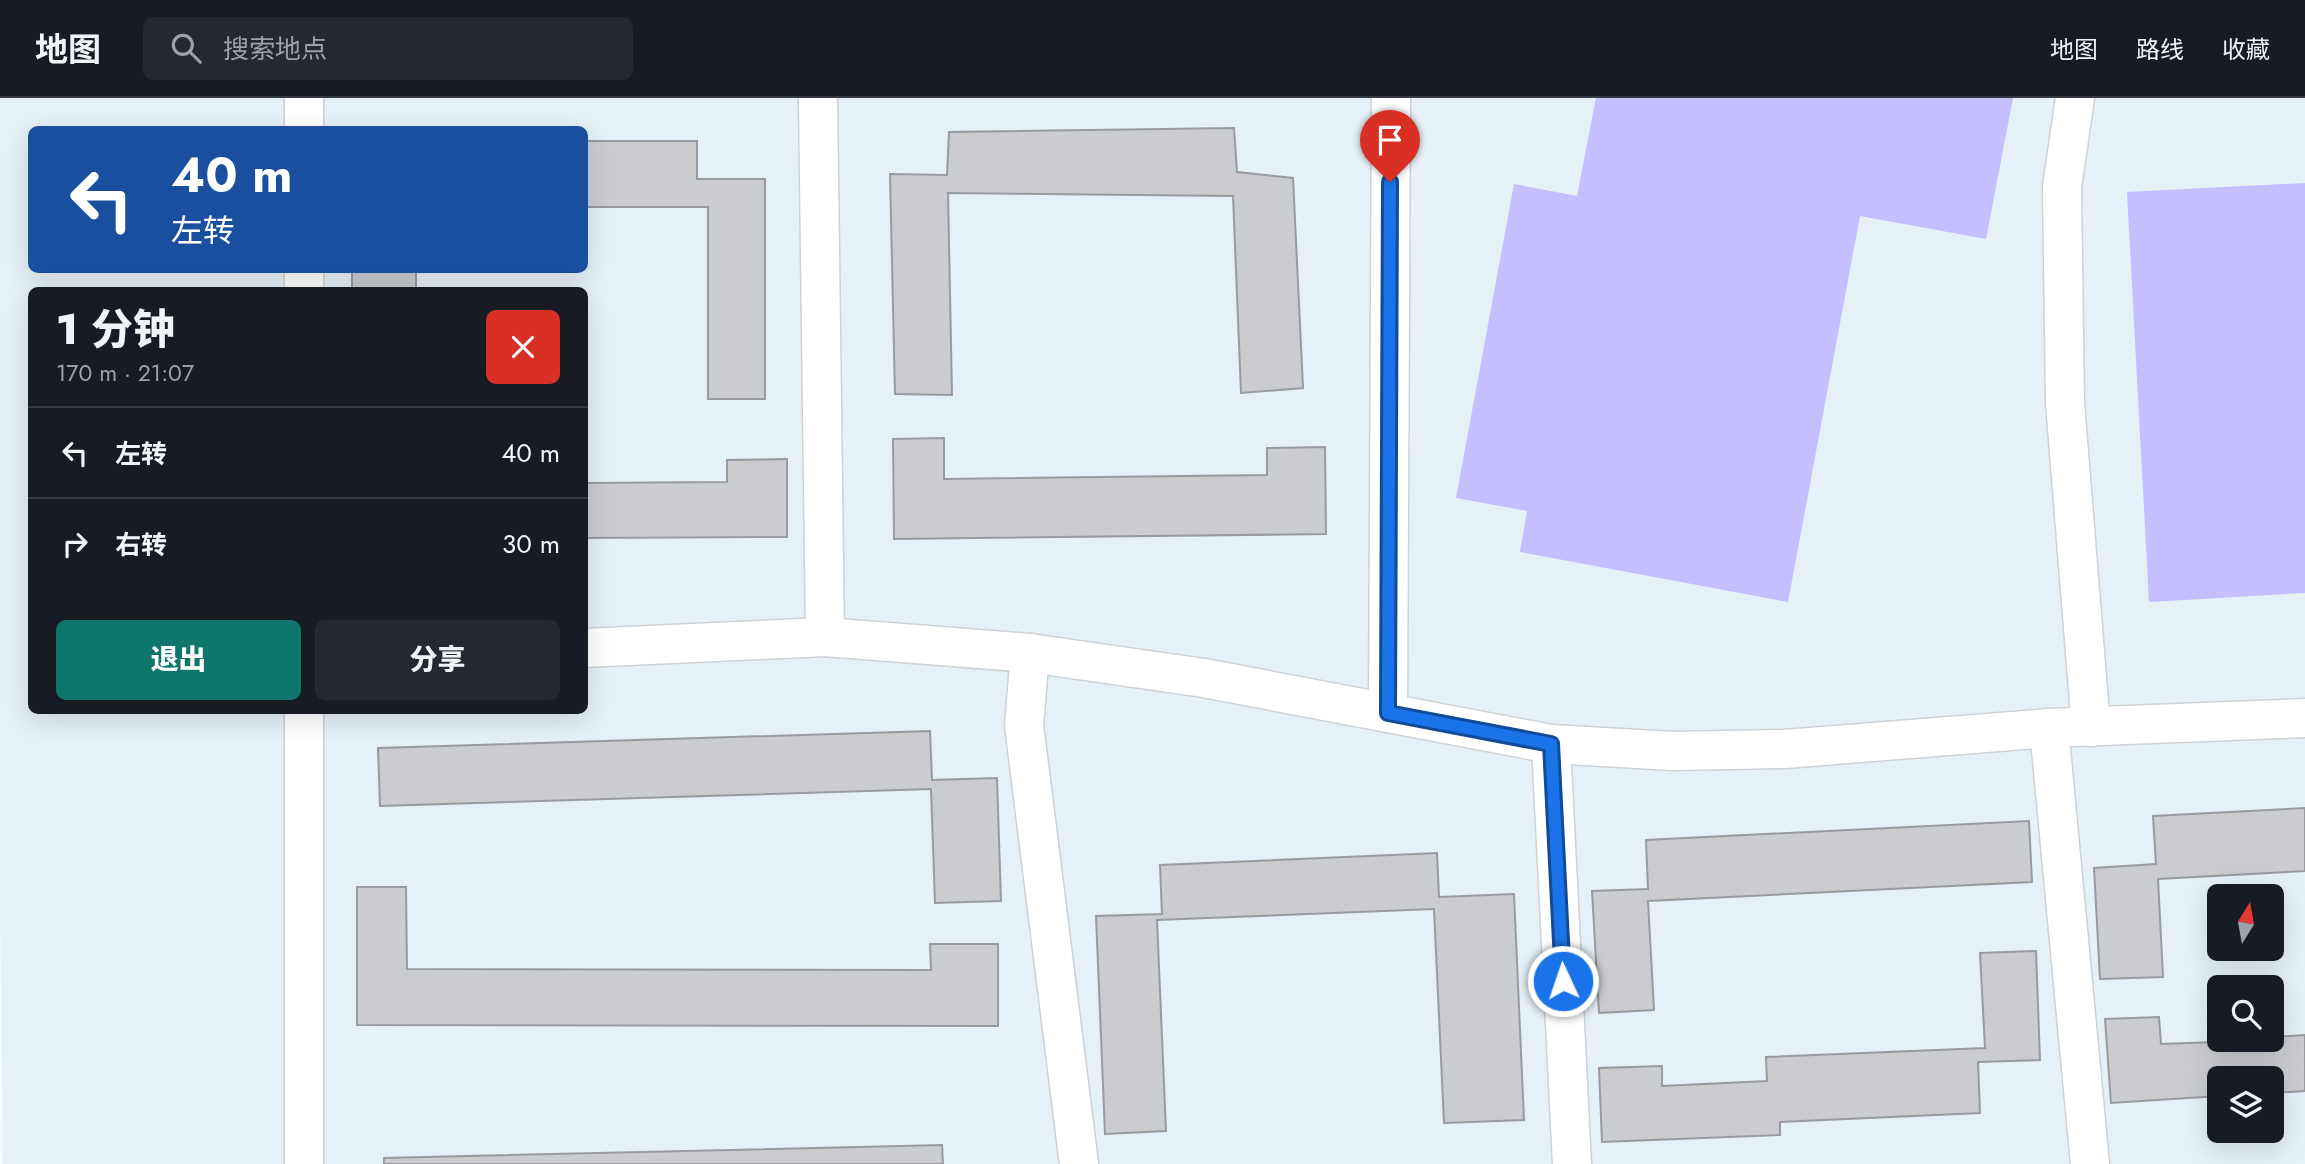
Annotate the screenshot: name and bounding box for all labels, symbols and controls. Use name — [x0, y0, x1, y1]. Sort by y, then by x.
search box — [143, 17, 633, 80]
text: 地图 — [35, 26, 101, 73]
icon: search — [167, 29, 205, 67]
text: 搜索地点 — [223, 30, 327, 68]
text: 地图 — [2050, 32, 2098, 67]
text: 路线 — [2136, 32, 2184, 67]
text: 收藏 — [2222, 32, 2270, 67]
pin — [1360, 110, 1420, 182]
icon: arrive — [1371, 121, 1409, 159]
text: 40 m — [171, 140, 293, 210]
icon: left — [56, 154, 147, 245]
text: 左转 — [171, 208, 235, 254]
text: 1 分钟 — [56, 299, 175, 360]
button: close — [486, 310, 560, 384]
text: 170 m · 21:07 — [56, 356, 194, 390]
icon: left — [56, 434, 94, 472]
text: 40 m — [501, 434, 560, 472]
text: 左转 — [115, 435, 167, 473]
icon: right — [56, 525, 94, 563]
text: 30 m — [502, 525, 560, 563]
text: 右转 — [115, 526, 167, 564]
button: 退出 — [56, 620, 301, 700]
button: 分享 — [315, 620, 560, 700]
north arrow — [2207, 884, 2284, 961]
map controls — [2207, 884, 2284, 1143]
position arrow — [1526, 944, 1600, 1018]
button: search — [2207, 975, 2284, 1052]
button: layers — [2207, 1066, 2284, 1143]

